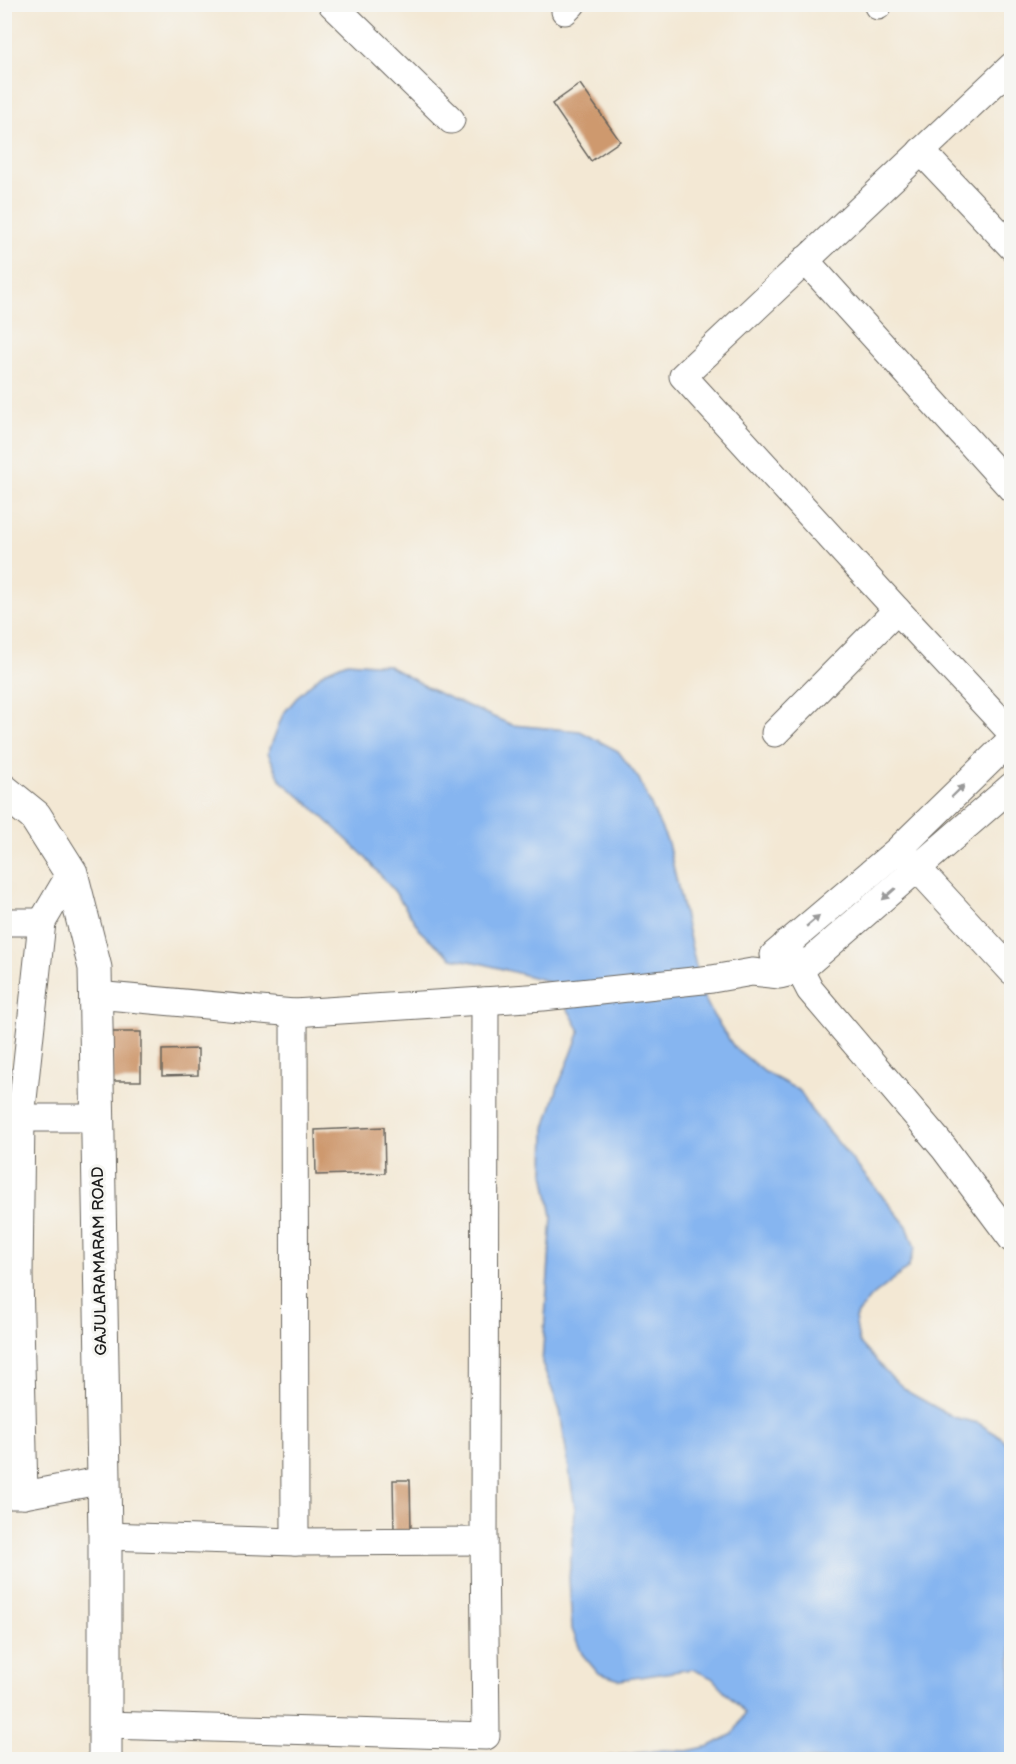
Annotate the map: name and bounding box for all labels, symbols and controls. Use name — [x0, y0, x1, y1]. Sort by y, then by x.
one-way arrow — [951, 784, 966, 798]
one-way arrow — [881, 887, 897, 900]
one-way arrow — [805, 915, 820, 928]
street label: GAJULARAMARAM ROAD — [89, 1166, 111, 1356]

